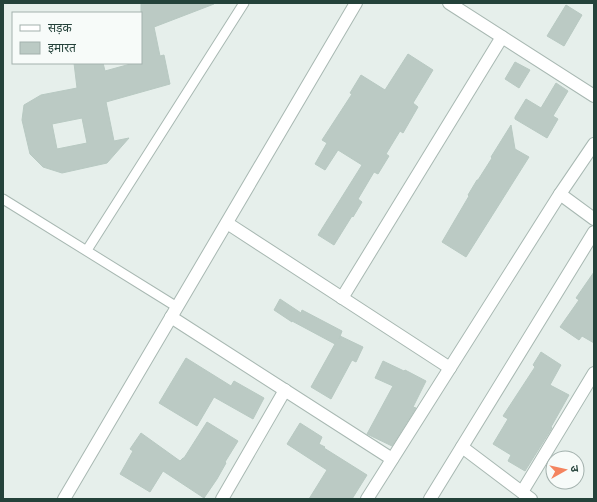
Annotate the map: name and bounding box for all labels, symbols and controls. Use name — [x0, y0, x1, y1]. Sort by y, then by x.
legend — [12, 12, 142, 64]
text: सड़क — [48, 21, 73, 35]
text: इमारत — [48, 41, 77, 55]
north arrow — [545, 450, 585, 490]
text: उ — [568, 465, 581, 473]

